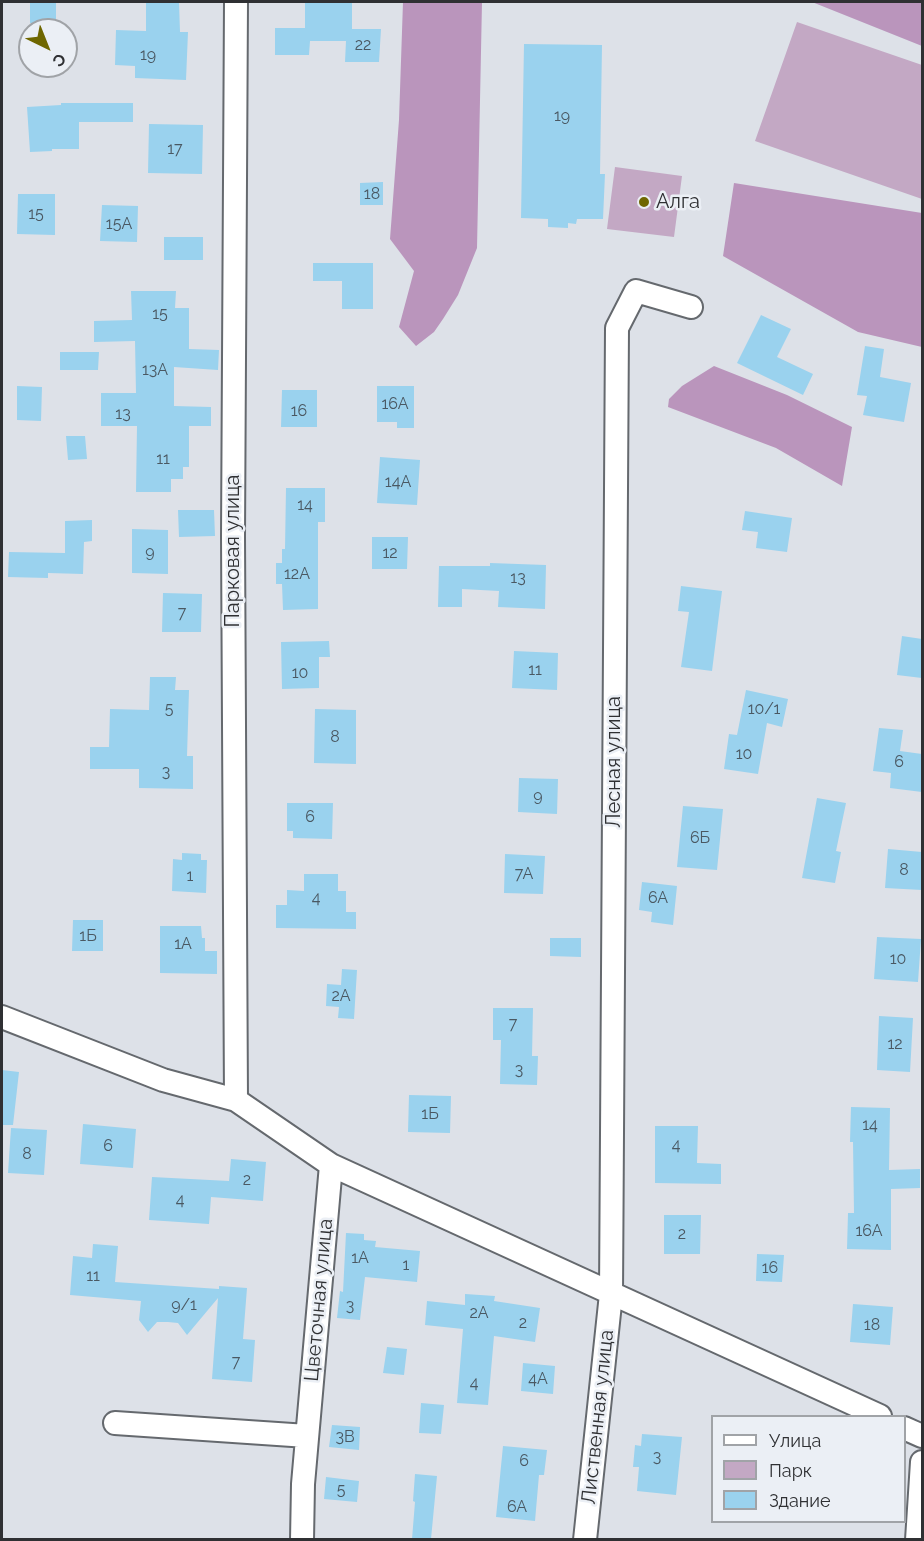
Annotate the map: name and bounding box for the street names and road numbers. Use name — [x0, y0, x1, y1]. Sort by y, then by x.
street label: Парковая улица — [221, 475, 245, 627]
street label: Лесная улица — [602, 696, 626, 828]
street label: Цветочная улица — [300, 1218, 338, 1382]
street label: Лиственная улица — [577, 1328, 619, 1506]

